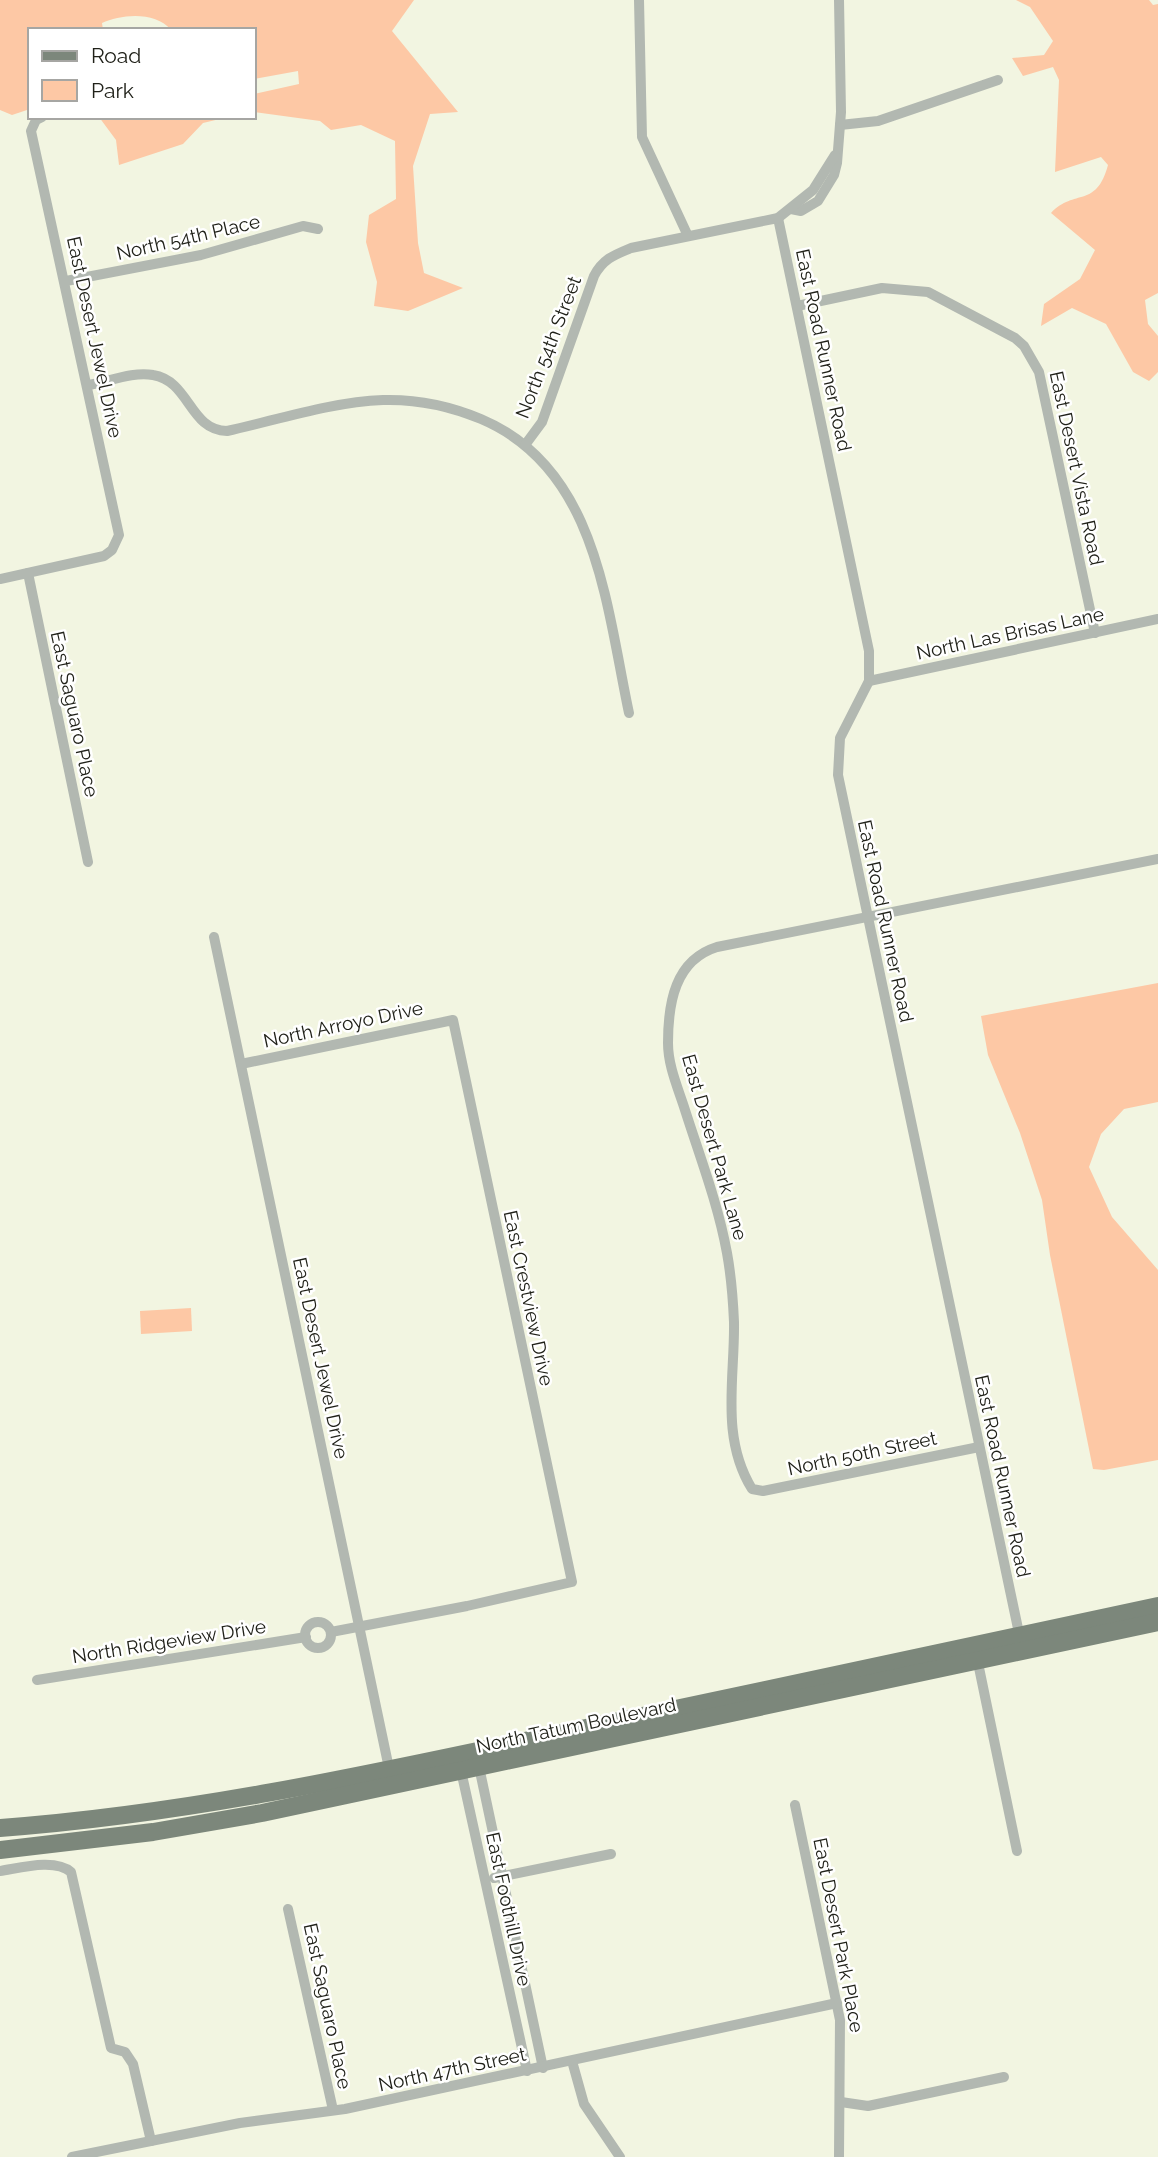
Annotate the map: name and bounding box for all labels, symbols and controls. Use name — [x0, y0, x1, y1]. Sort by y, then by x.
legend — [28, 28, 256, 119]
text: Road — [91, 43, 141, 68]
text: Park — [91, 78, 134, 103]
street label: North 54th Place — [114, 210, 262, 264]
street label: East Desert Jewel Drive — [63, 234, 127, 440]
street label: East Road Runner Road — [792, 247, 856, 453]
street label: North 54th Street — [511, 272, 585, 421]
street label: East Desert Vista Road — [1046, 369, 1108, 567]
street label: North Las Brisas Lane — [914, 602, 1106, 664]
street label: East Saguaro Place — [47, 629, 103, 799]
street label: East Road Runner Road — [854, 818, 918, 1024]
street label: North Arroyo Drive — [261, 996, 425, 1052]
street label: East Desert Park Lane — [678, 1051, 752, 1243]
street label: East Crestview Drive — [500, 1208, 558, 1388]
street label: East Desert Jewel Drive — [289, 1255, 353, 1461]
street label: East Road Runner Road — [971, 1373, 1035, 1579]
street label: North 50th Street — [786, 1426, 939, 1480]
street label: North Ridgeview Drive — [71, 1615, 267, 1667]
street label: North Tatum Boulevard — [474, 1693, 678, 1757]
street label: East Foothill Drive — [482, 1830, 536, 1988]
street label: East Desert Park Place — [809, 1836, 869, 2034]
street label: East Saguaro Place — [300, 1921, 356, 2091]
street label: North 47th Street — [376, 2042, 528, 2095]

